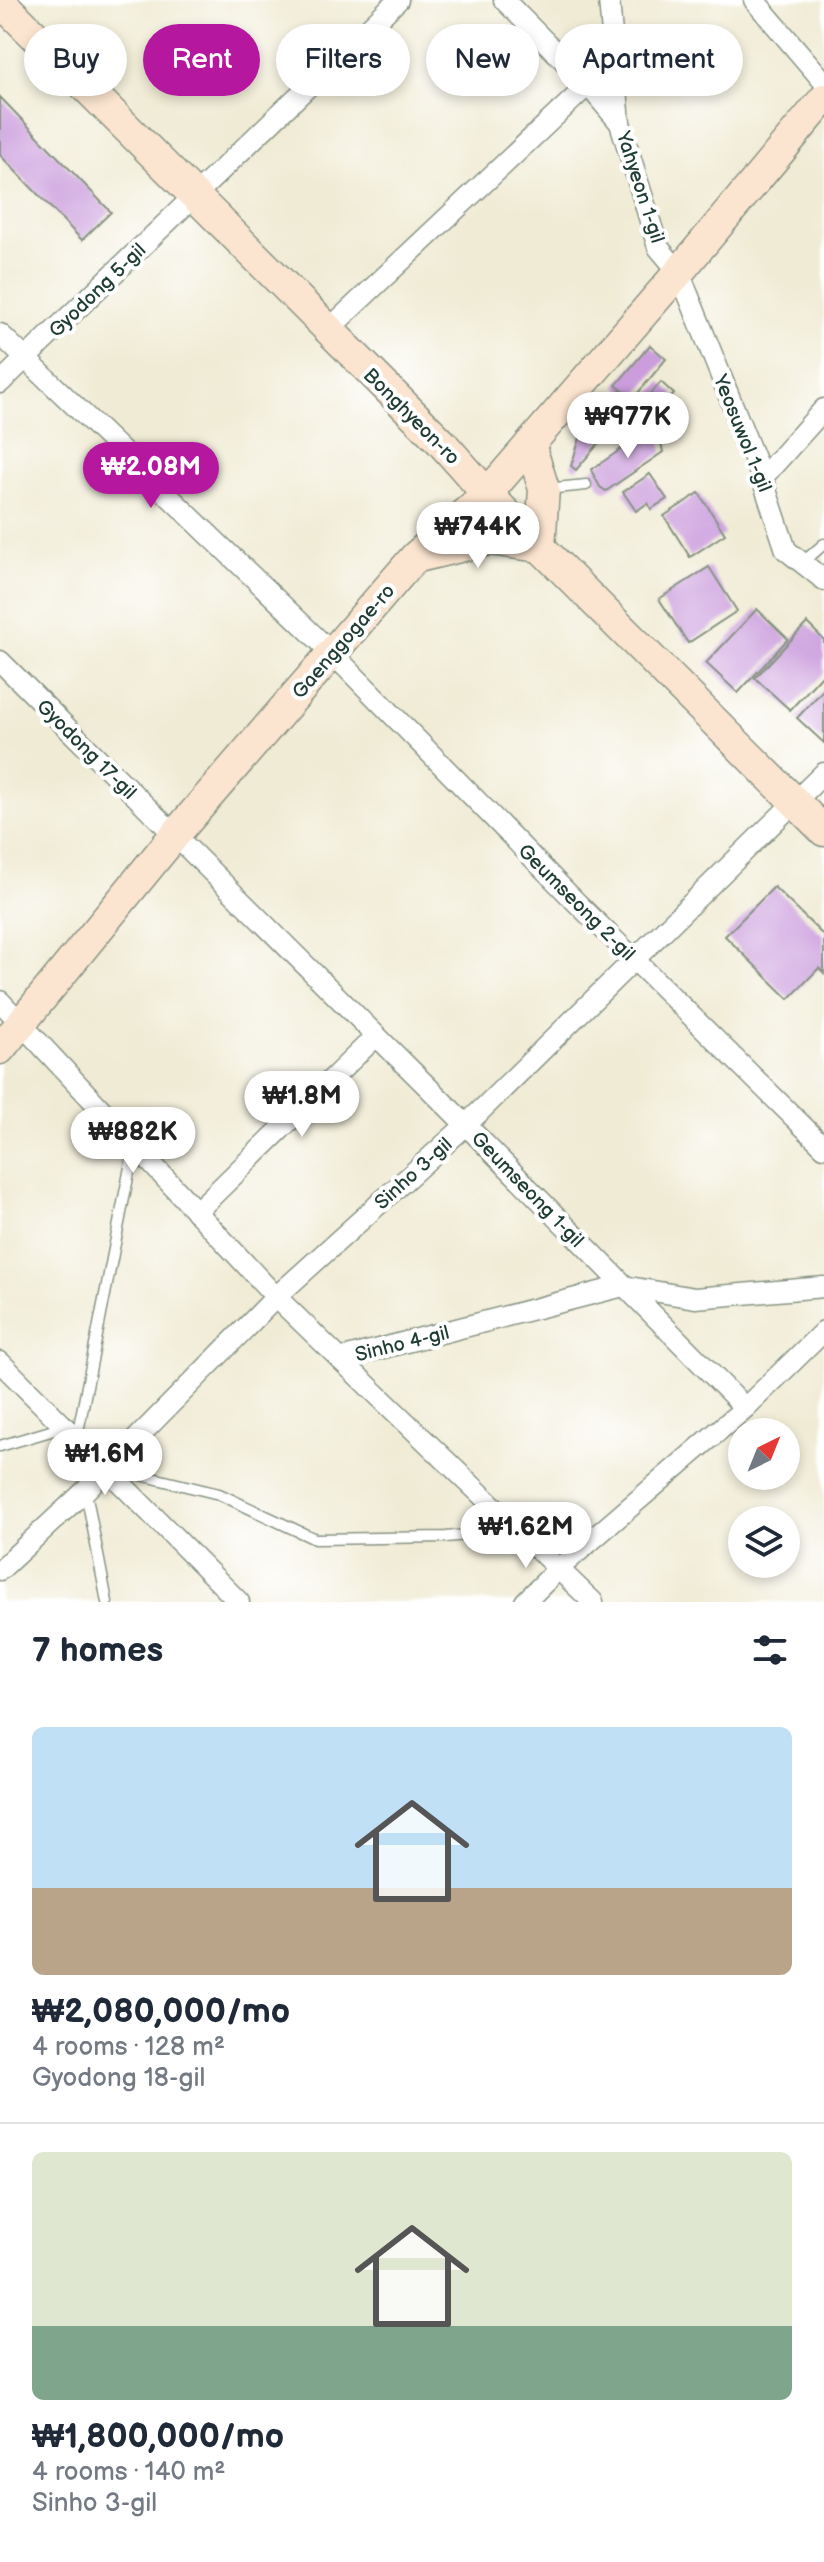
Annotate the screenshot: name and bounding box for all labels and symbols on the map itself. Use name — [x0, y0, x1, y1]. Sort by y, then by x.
street label: Yahyeon 1-gil — [610, 128, 669, 246]
street label: Gyodong 5-gil — [44, 239, 151, 343]
street label: Bonghyeon-ro — [358, 363, 465, 470]
street label: Yeosuwol 1-gil — [707, 370, 777, 496]
pin: ₩977K — [572, 392, 684, 460]
pin: ₩2.08M — [86, 442, 216, 510]
pin: ₩744K — [422, 502, 534, 570]
street label: Gaenggogae-ro — [287, 579, 400, 704]
street label: Gyodong 17-gil — [31, 695, 141, 805]
street label: Geumseong 2-gil — [513, 839, 640, 966]
pin: ₩1.8M — [246, 1071, 358, 1139]
pin: ₩882K — [77, 1107, 189, 1175]
street label: Geumseong 1-gil — [466, 1127, 589, 1253]
street label: Sinho 3-gil — [370, 1133, 457, 1215]
street label: Sinho 4-gil — [353, 1321, 452, 1367]
north arrow — [728, 1418, 800, 1490]
pin: ₩1.6M — [49, 1429, 161, 1497]
pin: ₩1.62M — [461, 1502, 591, 1570]

